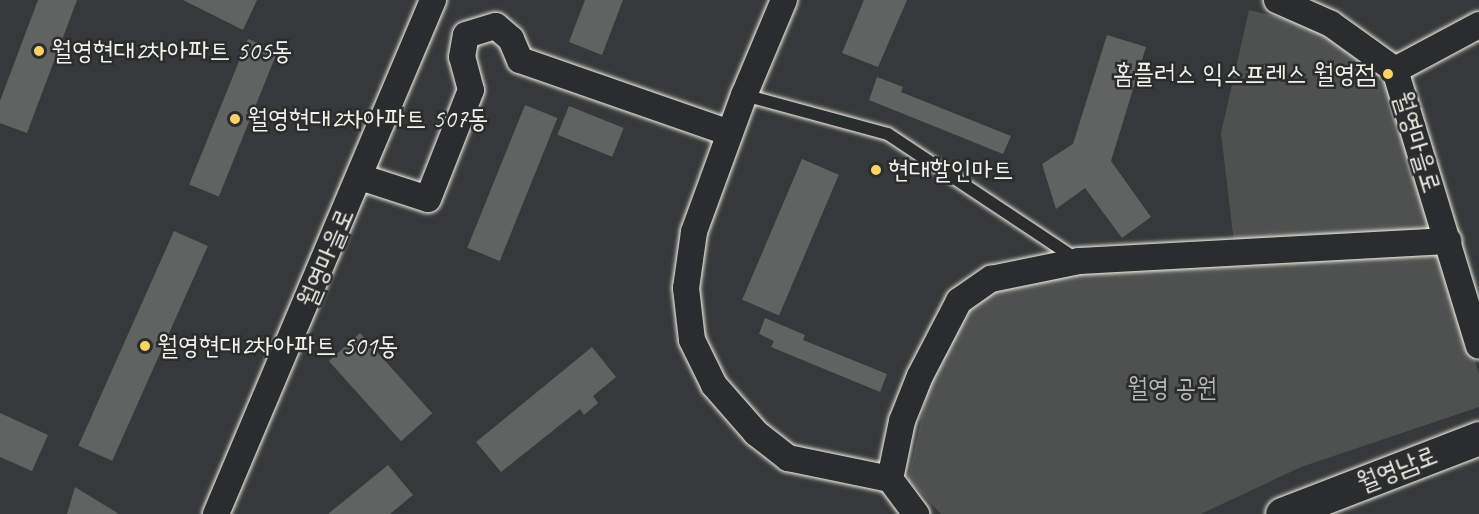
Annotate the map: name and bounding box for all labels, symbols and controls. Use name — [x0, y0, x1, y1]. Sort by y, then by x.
place label: 월영현대2차아파트 505동 — [51, 35, 292, 67]
marker: 월영현대2차아파트 505동 — [32, 44, 46, 58]
place label: 홈플러스 익스프레스 월영점 — [1112, 58, 1376, 90]
marker: 홈플러스 익스프레스 월영점 — [1381, 67, 1395, 81]
street label: 월영마을로 — [1387, 87, 1447, 197]
place label: 월영현대2차아파트 507동 — [247, 103, 488, 135]
marker: 월영현대2차아파트 507동 — [228, 112, 242, 126]
place label: 현대할인마트 — [888, 154, 1014, 186]
marker: 현대할인마트 — [869, 163, 883, 177]
street label: 월영마을로 — [291, 204, 361, 312]
place label: 월영현대2차아파트 501동 — [157, 330, 398, 362]
marker: 월영현대2차아파트 501동 — [138, 339, 152, 353]
park label: 월영 공원 — [1127, 372, 1217, 404]
street label: 월영남로 — [1352, 439, 1442, 499]

